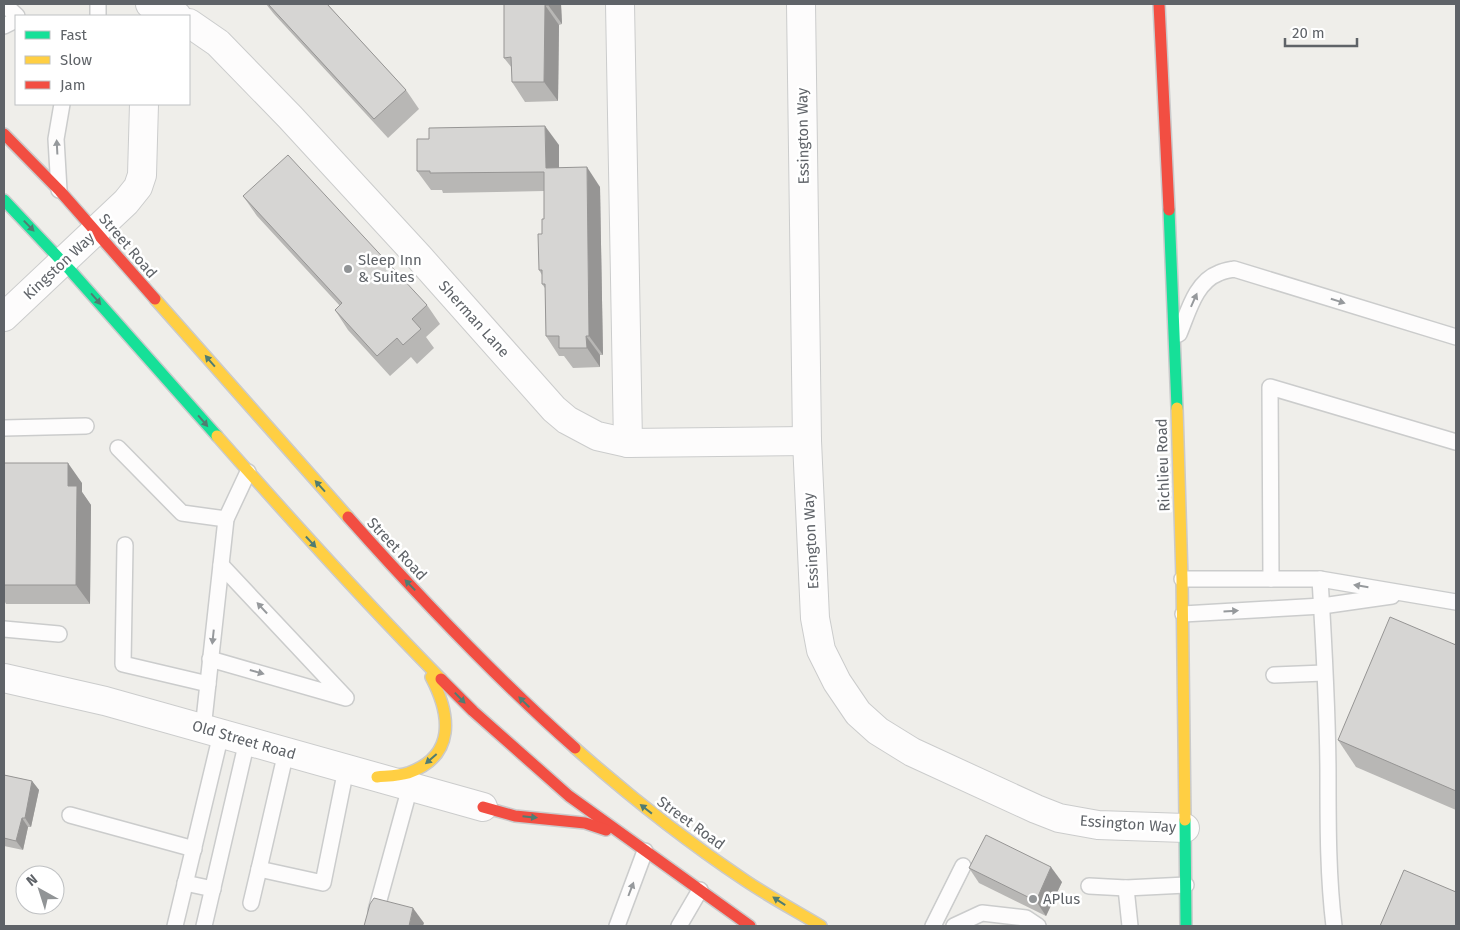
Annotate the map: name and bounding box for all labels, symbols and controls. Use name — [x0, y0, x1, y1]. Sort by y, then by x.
legend — [15, 15, 190, 105]
scale bar — [1285, 15, 1358, 47]
text: 20 m — [1292, 24, 1325, 42]
text: Fast — [60, 26, 87, 44]
text: Slow — [60, 51, 92, 69]
text: Jam — [60, 76, 86, 94]
street label: Essington Way — [793, 87, 813, 184]
one-way arrow — [52, 139, 60, 155]
street label: Street Road — [95, 210, 161, 282]
one-way arrow — [23, 220, 35, 232]
street label: Kingston Way — [20, 228, 99, 303]
place label: Sleep Inn & Suites — [358, 251, 422, 286]
marker: Sleep Inn & Suites — [342, 263, 354, 275]
street label: Sherman Lane — [435, 277, 513, 361]
one-way arrow — [90, 292, 102, 304]
one-way arrow — [1190, 293, 1198, 307]
one-way arrow — [1331, 297, 1346, 305]
one-way arrow — [204, 356, 216, 368]
one-way arrow — [197, 414, 209, 426]
street label: Richlieu Road — [1152, 418, 1174, 512]
one-way arrow — [314, 480, 326, 492]
street label: Essington Way — [799, 492, 823, 590]
street label: Street Road — [363, 514, 431, 584]
one-way arrow — [305, 536, 317, 548]
one-way arrow — [404, 579, 416, 591]
one-way arrow — [1352, 582, 1368, 590]
one-way arrow — [256, 603, 268, 615]
one-way arrow — [1223, 606, 1239, 614]
one-way arrow — [209, 629, 217, 645]
one-way arrow — [250, 669, 265, 677]
one-way arrow — [453, 691, 465, 703]
one-way arrow — [518, 696, 530, 708]
street label: Old Street Road — [190, 717, 298, 763]
one-way arrow — [426, 753, 438, 765]
street label: Street Road — [654, 792, 728, 854]
one-way arrow — [640, 803, 653, 814]
street label: Essington Way — [1079, 812, 1177, 836]
one-way arrow — [522, 813, 538, 821]
north arrow — [15, 865, 65, 915]
text: N — [23, 871, 41, 890]
one-way arrow — [628, 881, 635, 896]
place label: APlus — [1043, 890, 1080, 908]
marker: APlus — [1027, 893, 1039, 905]
one-way arrow — [772, 897, 786, 906]

